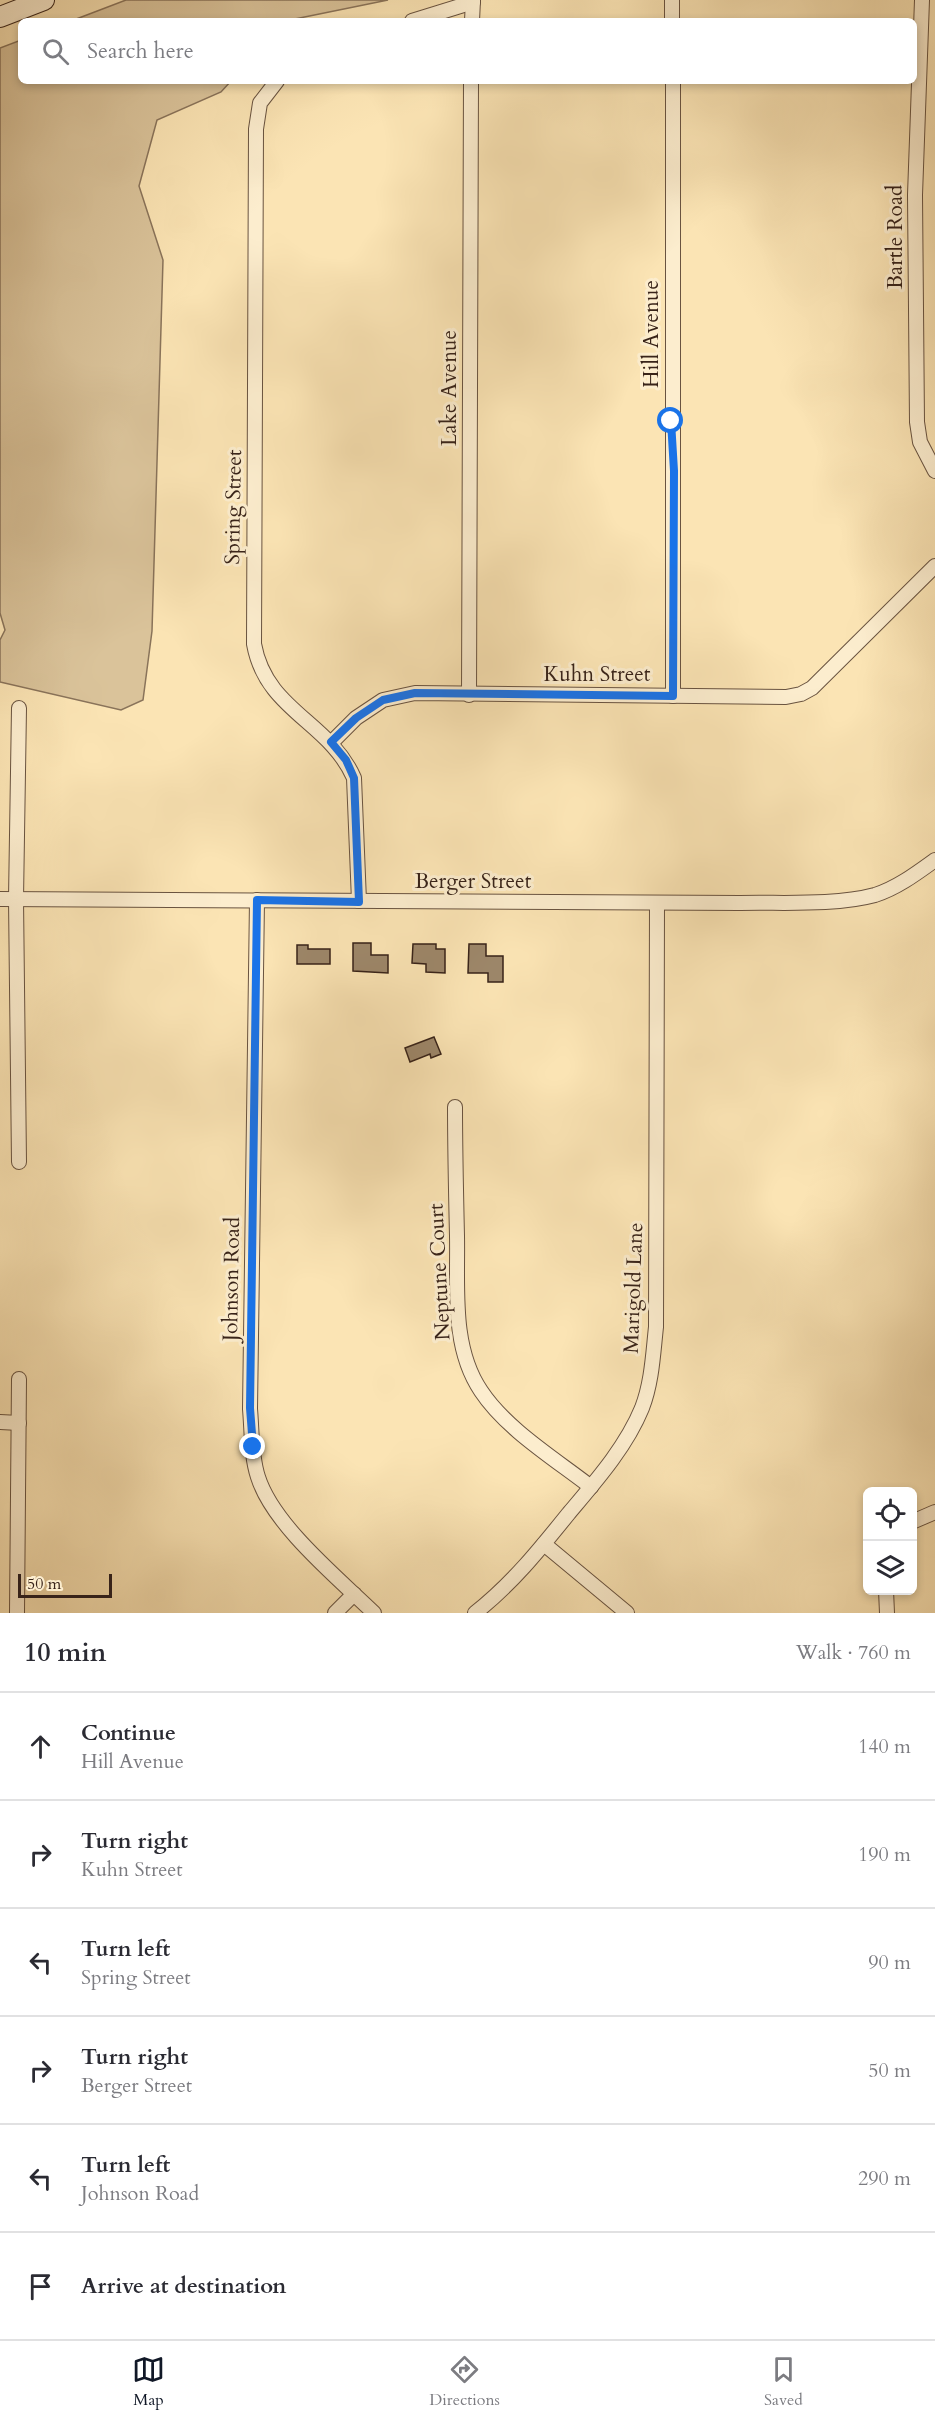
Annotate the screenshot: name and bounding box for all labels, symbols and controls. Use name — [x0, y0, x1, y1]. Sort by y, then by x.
search box — [18, 18, 917, 84]
icon: search — [39, 35, 72, 68]
text: Search here — [87, 36, 194, 66]
street label: Bartle Road — [881, 185, 910, 289]
street label: Hill Avenue — [637, 280, 666, 388]
street label: Lake Avenue — [435, 330, 464, 446]
route start — [657, 407, 683, 433]
street label: Spring Street — [218, 449, 249, 565]
street label: Kuhn Street — [544, 660, 651, 689]
street label: Berger Street — [415, 867, 532, 896]
street label: Neptune Court — [421, 1202, 458, 1341]
street label: Johnson Road — [216, 1217, 247, 1344]
street label: Marigold Lane — [617, 1222, 650, 1354]
route end — [239, 1433, 265, 1459]
map controls — [863, 1487, 917, 1595]
button: locate — [863, 1487, 917, 1541]
button: layers — [863, 1541, 917, 1595]
scale bar — [18, 1571, 112, 1598]
text: 50 m — [27, 1573, 61, 1595]
text: 10 min — [24, 1635, 107, 1670]
text: Walk · 760 m — [796, 1639, 911, 1666]
text: Continue — [81, 1718, 176, 1748]
icon: ahead — [24, 1730, 57, 1763]
text: 140 m — [858, 1733, 911, 1760]
text: Hill Avenue — [81, 1748, 184, 1775]
text: Turn right — [81, 1826, 188, 1856]
icon: right — [24, 1838, 57, 1871]
text: 190 m — [858, 1841, 911, 1868]
text: Kuhn Street — [81, 1856, 183, 1883]
text: Turn left — [81, 1934, 170, 1964]
icon: left — [24, 1946, 57, 1979]
text: 90 m — [868, 1949, 911, 1976]
text: Spring Street — [81, 1964, 191, 1991]
text: Turn right — [81, 2042, 188, 2072]
icon: right — [24, 2054, 57, 2087]
text: 50 m — [868, 2057, 911, 2084]
text: Berger Street — [81, 2072, 192, 2099]
text: Turn left — [81, 2150, 170, 2180]
icon: left — [24, 2162, 57, 2195]
text: 290 m — [858, 2165, 911, 2192]
text: Johnson Road — [81, 2180, 199, 2207]
icon: arrive — [24, 2270, 57, 2303]
text: Arrive at destination — [81, 2271, 286, 2301]
tab: Map — [132, 2353, 165, 2411]
tab: Directions — [429, 2353, 500, 2411]
tab: Saved — [764, 2353, 803, 2411]

